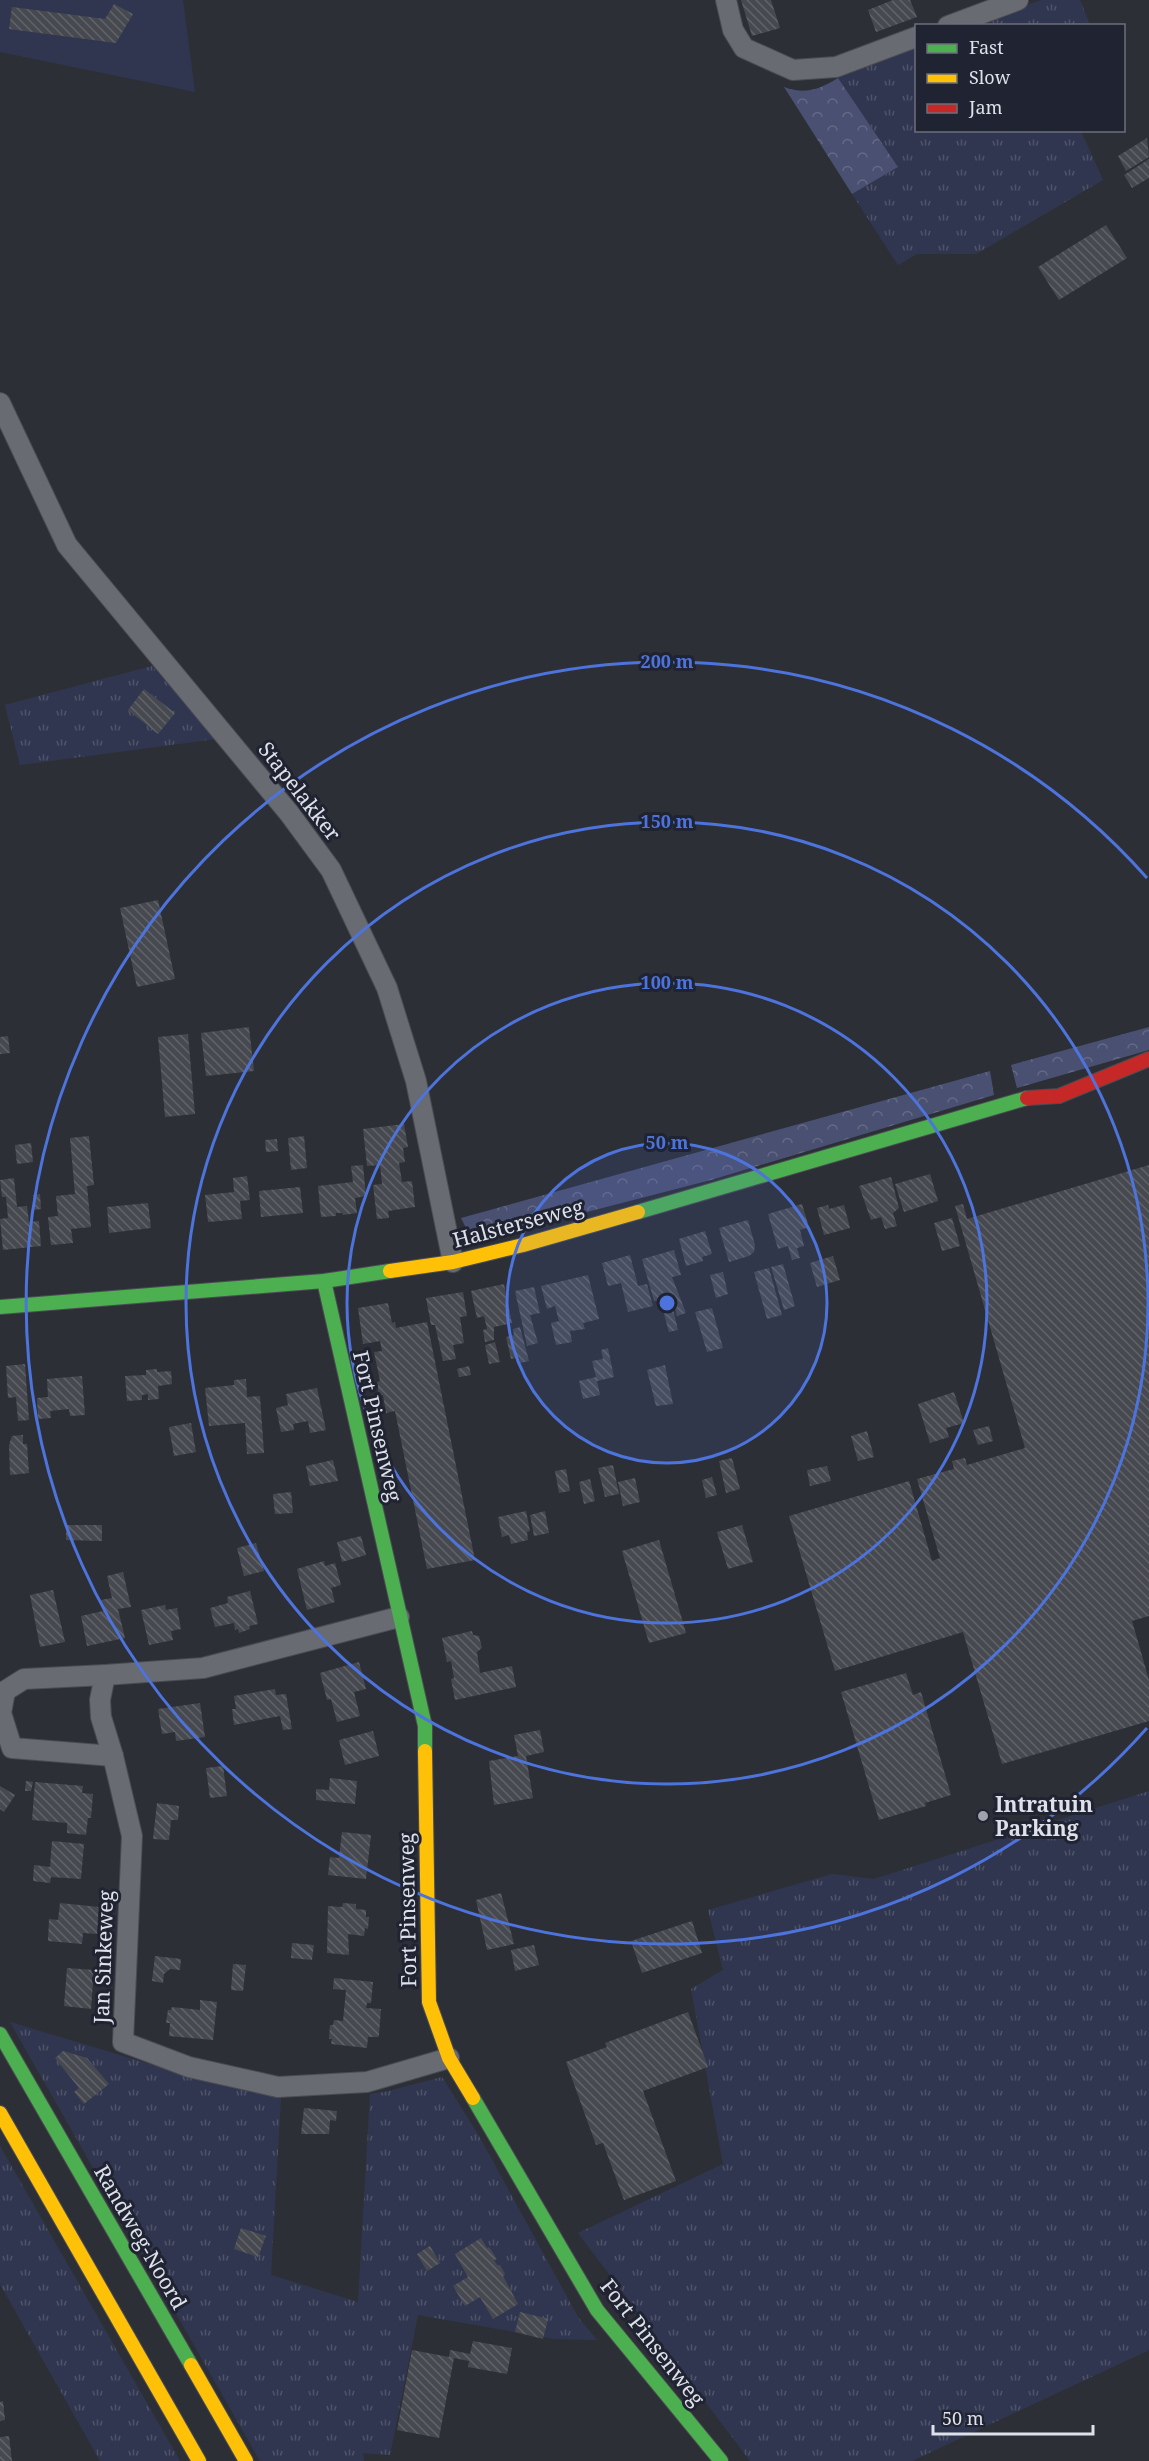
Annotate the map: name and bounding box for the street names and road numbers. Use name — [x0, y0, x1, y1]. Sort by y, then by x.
street label: Stapelakker — [253, 736, 348, 846]
street label: Halsterseweg — [450, 1192, 587, 1254]
street label: Fort Pinsenweg — [347, 1348, 409, 1505]
street label: Fort Pinsenweg — [392, 1832, 422, 1987]
street label: Jan Sinkeweg — [87, 1889, 119, 2025]
street label: Randweg-Noord — [88, 2160, 194, 2314]
street label: Fort Pinsenweg — [594, 2273, 712, 2412]

